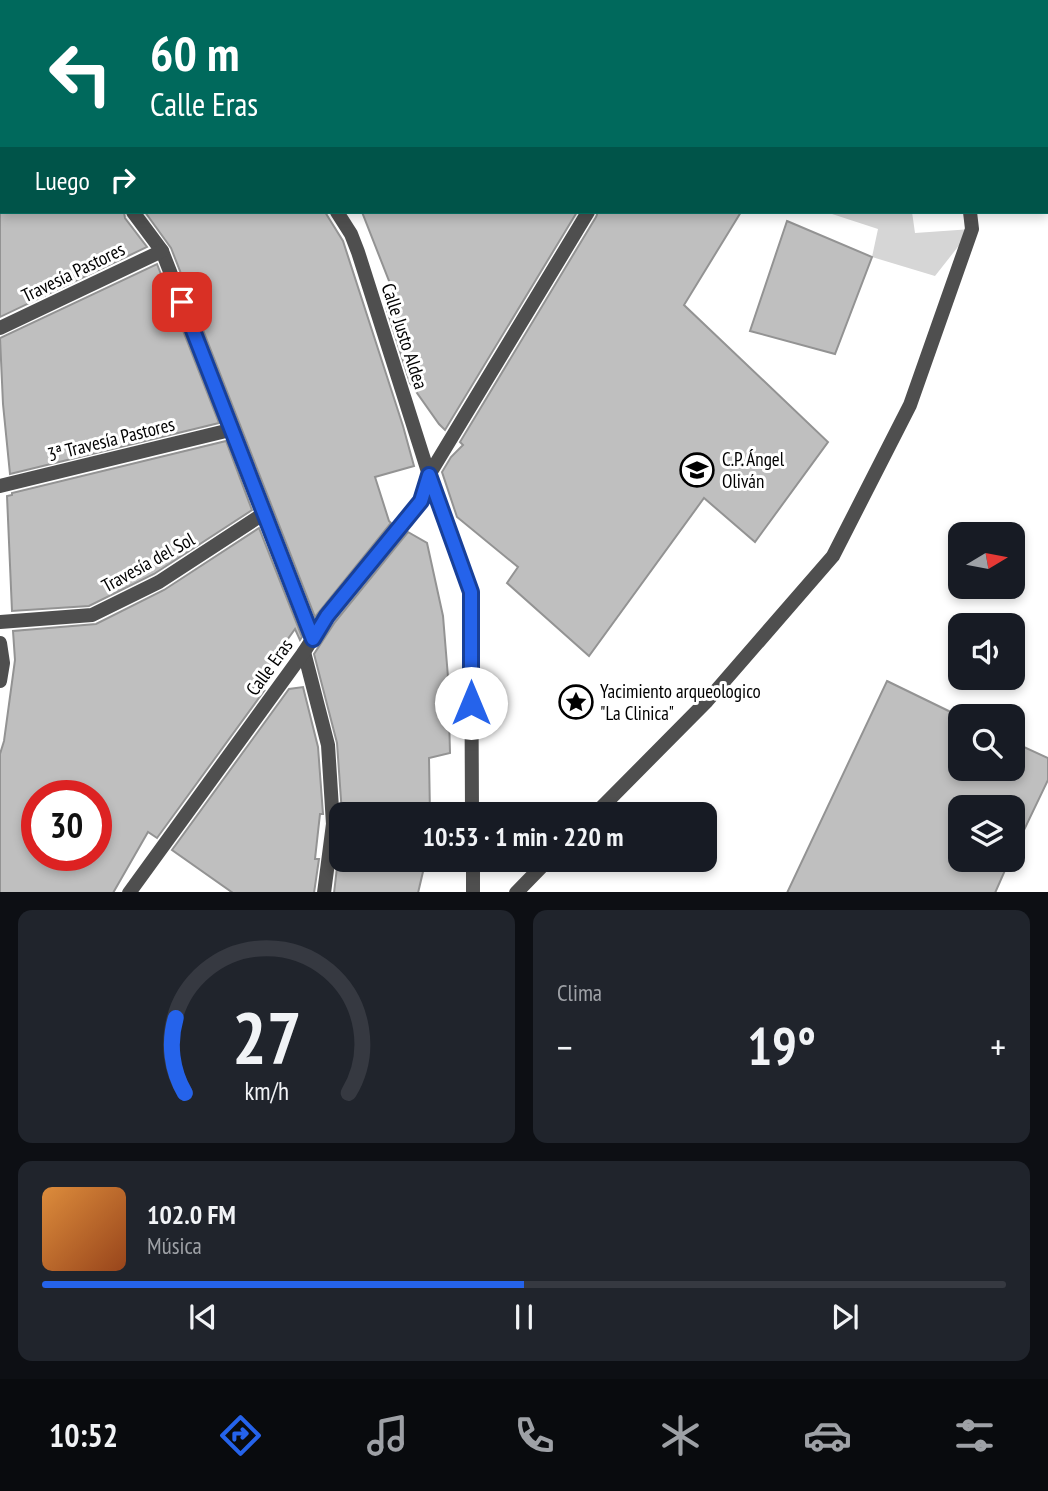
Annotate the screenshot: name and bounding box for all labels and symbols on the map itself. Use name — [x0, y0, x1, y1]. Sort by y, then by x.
street label: Travesía Pastores — [17, 237, 129, 307]
pin — [152, 272, 212, 332]
street label: Calle Justo Aldea — [377, 280, 433, 392]
street label: 3ª Travesía Pastores — [45, 412, 177, 466]
place label: C.P. Ángel Oliván — [722, 447, 785, 493]
school or university icon: C.P. Ángel Oliván — [678, 451, 716, 489]
north arrow — [948, 522, 1026, 598]
street label: Travesía del Sol — [97, 526, 199, 597]
street label: Calle Eras — [240, 634, 298, 700]
position arrow — [434, 666, 508, 740]
place label: Yacimiento arqueologico "La Clinica" — [600, 679, 761, 725]
place icon: Yacimiento arqueologico "La Clinica" — [557, 683, 595, 721]
speed limit sign: 30 — [21, 780, 112, 871]

